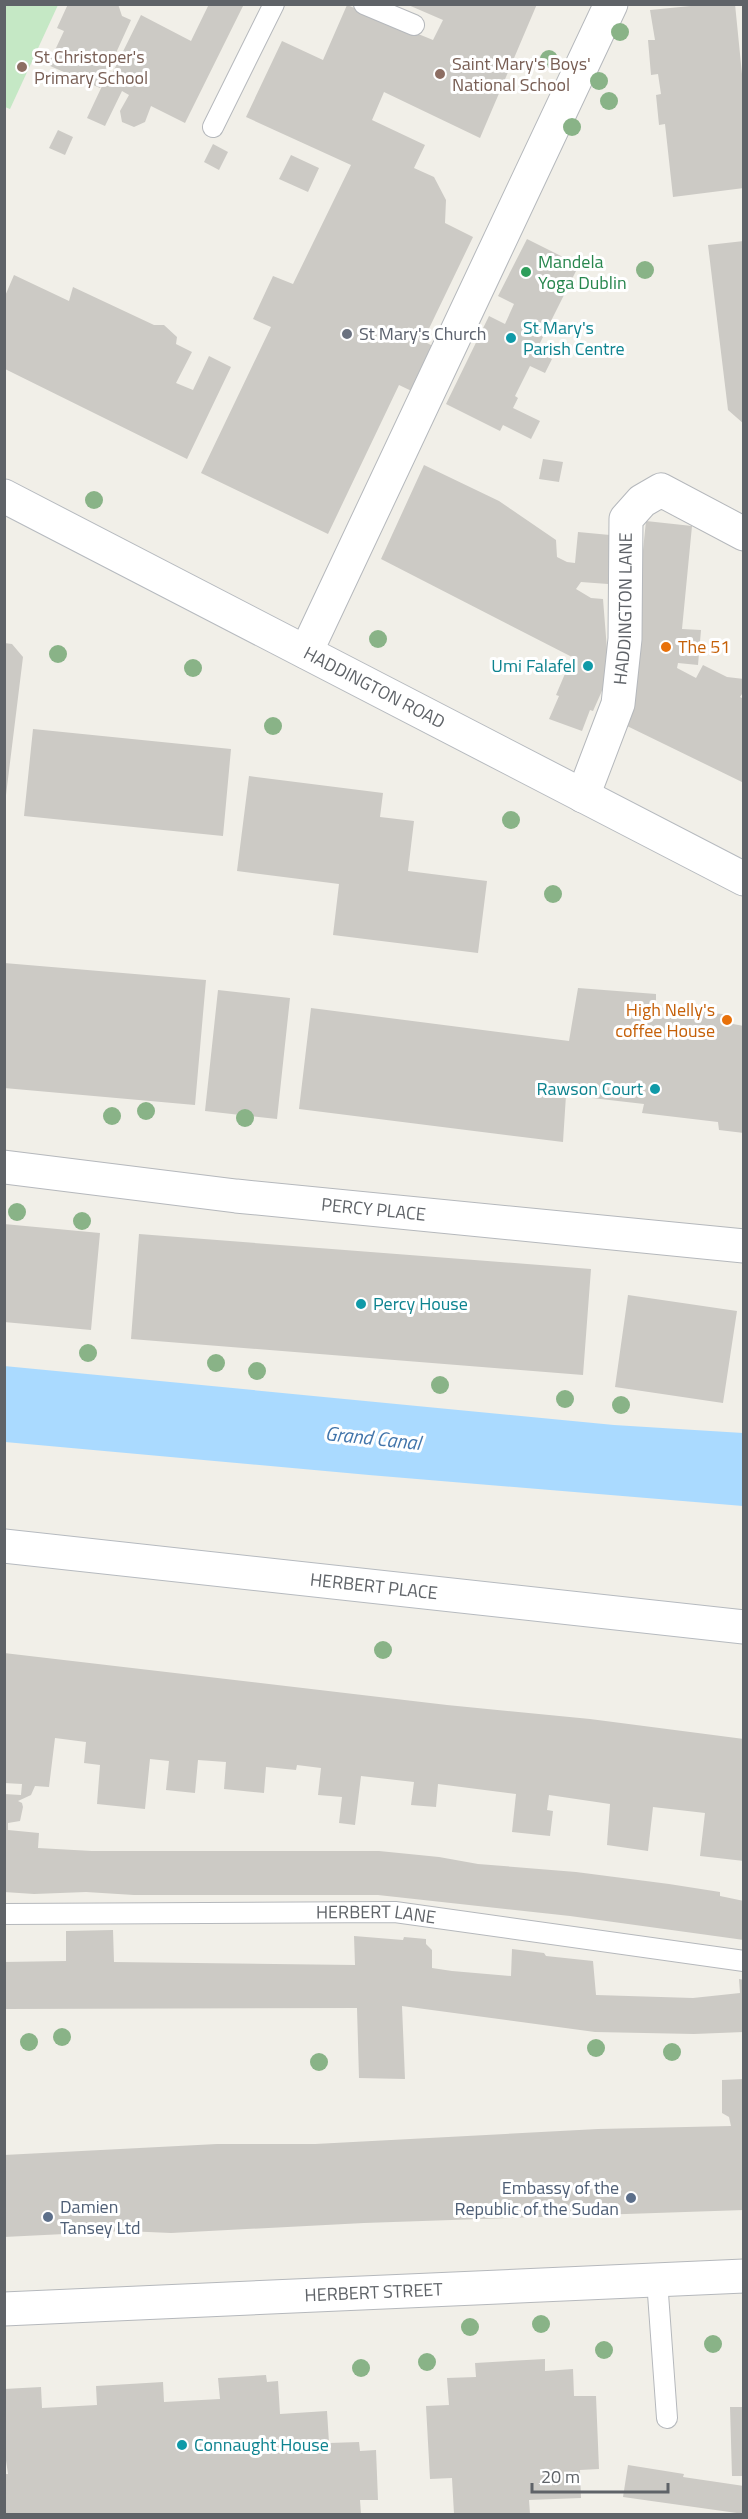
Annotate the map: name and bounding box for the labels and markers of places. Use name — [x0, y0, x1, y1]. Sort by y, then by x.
place label: St Christoper's Primary School — [34, 43, 148, 91]
place label: Saint Mary's Boys' National School — [452, 50, 591, 98]
marker: St Christoper's Primary School — [15, 60, 29, 74]
marker: Saint Mary's Boys' National School — [433, 67, 447, 81]
place label: Mandela Yoga Dublin — [538, 248, 627, 296]
marker: Mandela Yoga Dublin — [519, 265, 533, 279]
place label: St Mary's Parish Centre — [523, 314, 625, 362]
place label: St Mary's Church — [359, 320, 487, 347]
marker: St Mary's Church — [340, 327, 354, 341]
marker: St Mary's Parish Centre — [504, 331, 518, 345]
place label: The 51 — [678, 633, 730, 660]
marker: The 51 — [659, 640, 673, 654]
place label: Umi Falafel — [491, 652, 576, 679]
marker: Umi Falafel — [581, 659, 595, 673]
place label: High Nelly's coffee House — [615, 996, 715, 1044]
marker: High Nelly's coffee House — [720, 1013, 734, 1027]
place label: Rawson Court — [537, 1075, 644, 1102]
marker: Rawson Court — [648, 1082, 662, 1096]
place label: Percy House — [373, 1290, 468, 1317]
marker: Percy House — [354, 1297, 368, 1311]
place label: Embassy of the Republic of the Sudan — [455, 2174, 619, 2222]
marker: Embassy of the Republic of the Sudan — [624, 2191, 638, 2205]
place label: Damien Tansey Ltd — [60, 2193, 141, 2241]
marker: Damien Tansey Ltd — [41, 2210, 55, 2224]
place label: Connaught House — [194, 2431, 329, 2458]
marker: Connaught House — [175, 2438, 189, 2452]

